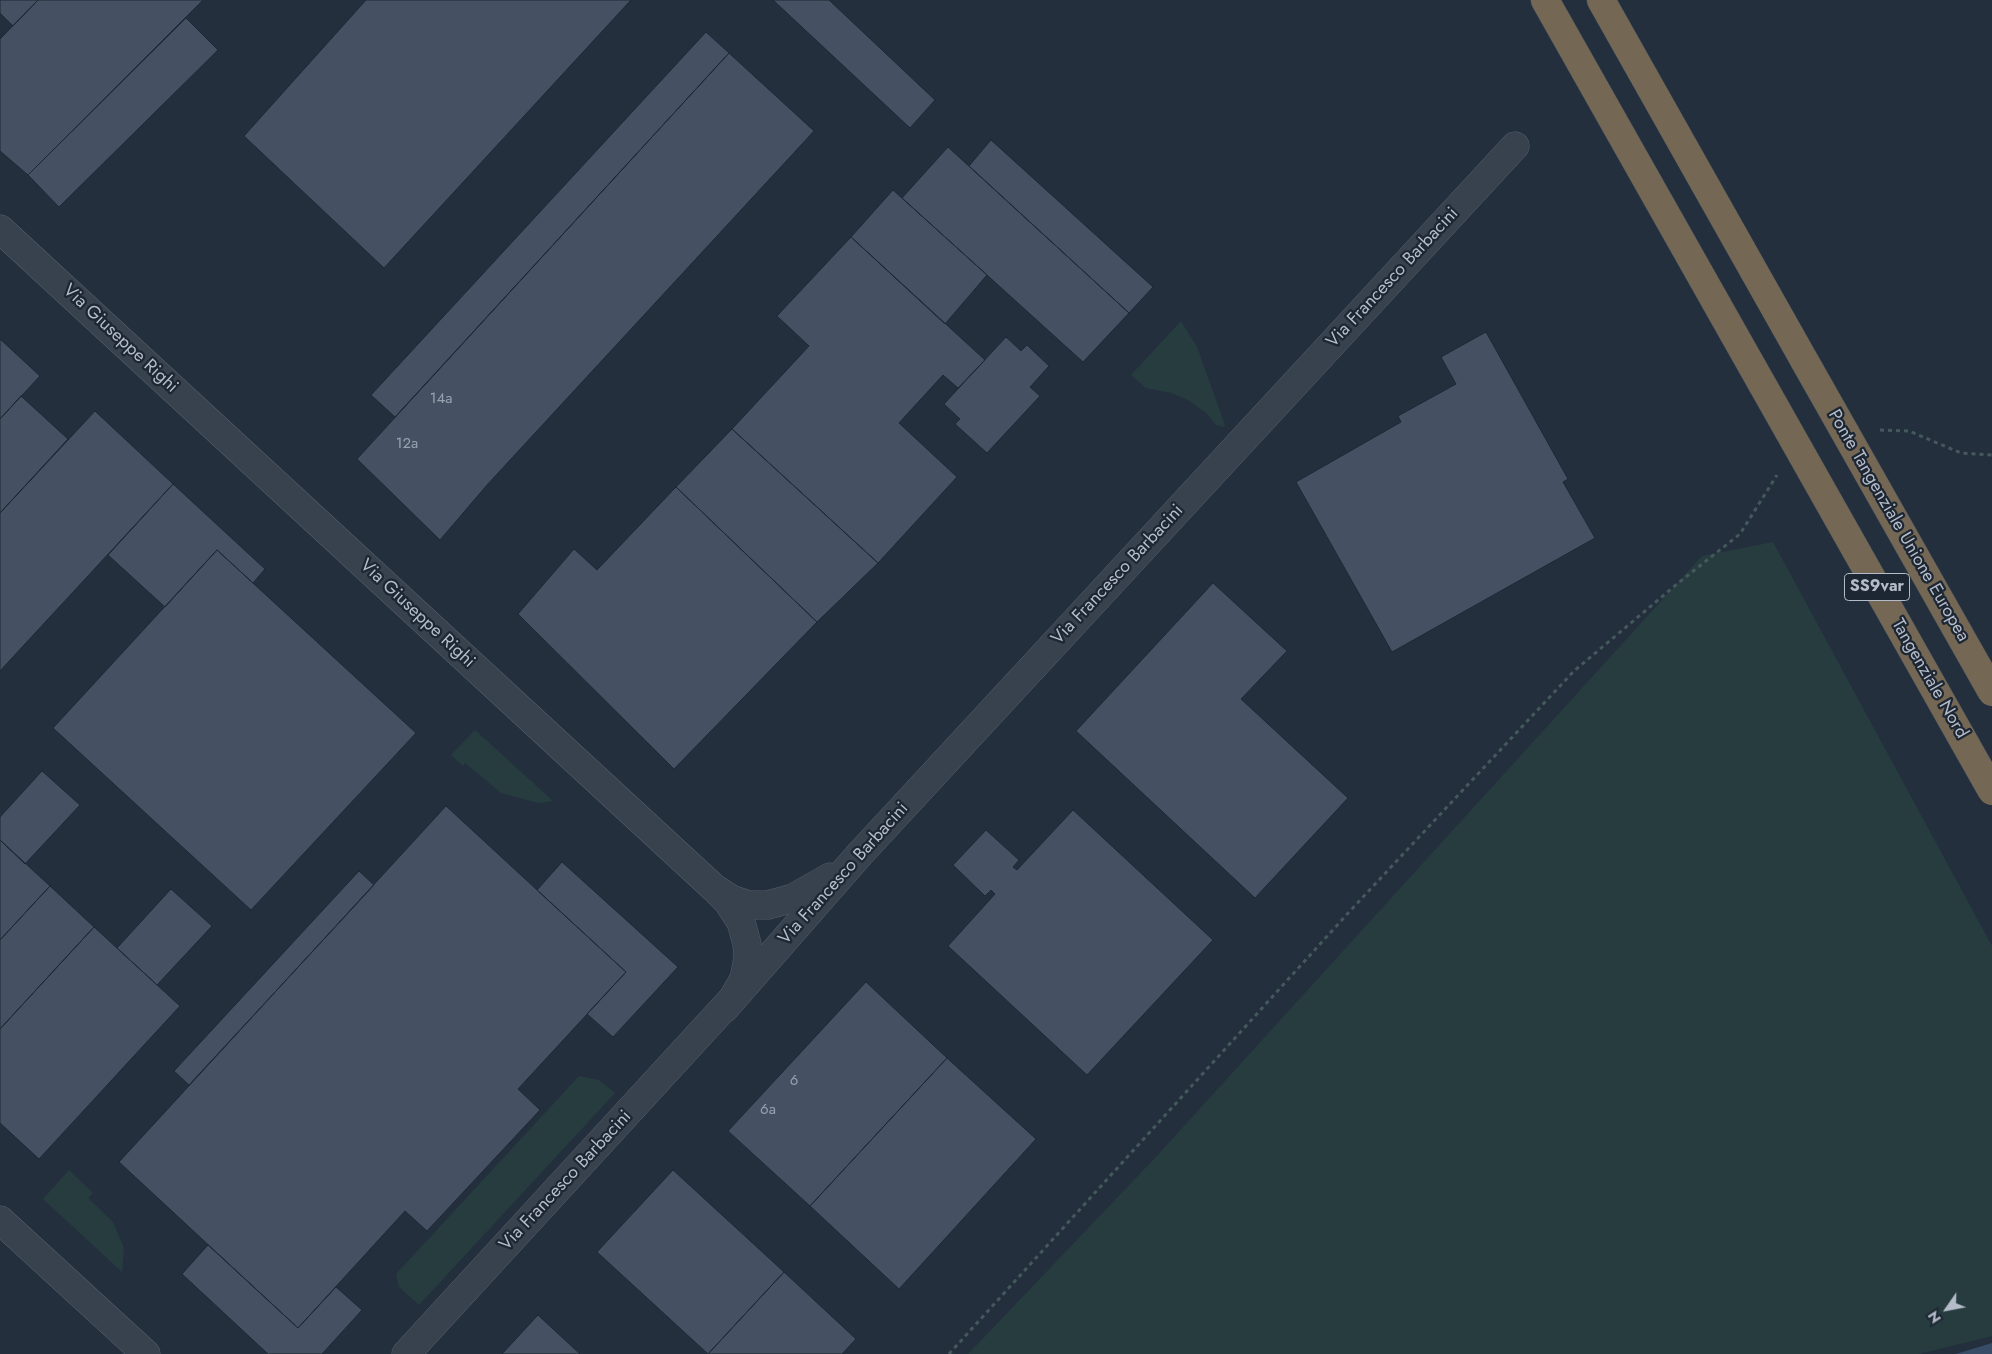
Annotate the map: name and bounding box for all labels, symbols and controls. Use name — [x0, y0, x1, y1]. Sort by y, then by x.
street label: Via Francesco Barbacini — [1322, 203, 1464, 353]
street label: Via Giuseppe Righi — [58, 280, 182, 398]
house number: 14a — [430, 390, 452, 408]
street label: Ponte Tangenziale Unione Europea — [1823, 406, 1973, 646]
house number: 12a — [396, 435, 418, 453]
street label: Via Francesco Barbacini — [1047, 500, 1189, 650]
street label: Via Giuseppe Righi — [355, 555, 479, 673]
road number: SS9var — [1844, 574, 1910, 600]
street label: Tangenziale Nord — [1886, 615, 1972, 743]
street label: Via Francesco Barbacini — [775, 799, 913, 949]
house number: 6 — [790, 1072, 798, 1090]
house number: 6a — [760, 1101, 776, 1119]
street label: Via Francesco Barbacini — [495, 1106, 637, 1256]
north arrow — [1922, 1284, 1972, 1334]
text: N — [1923, 1307, 1946, 1327]

